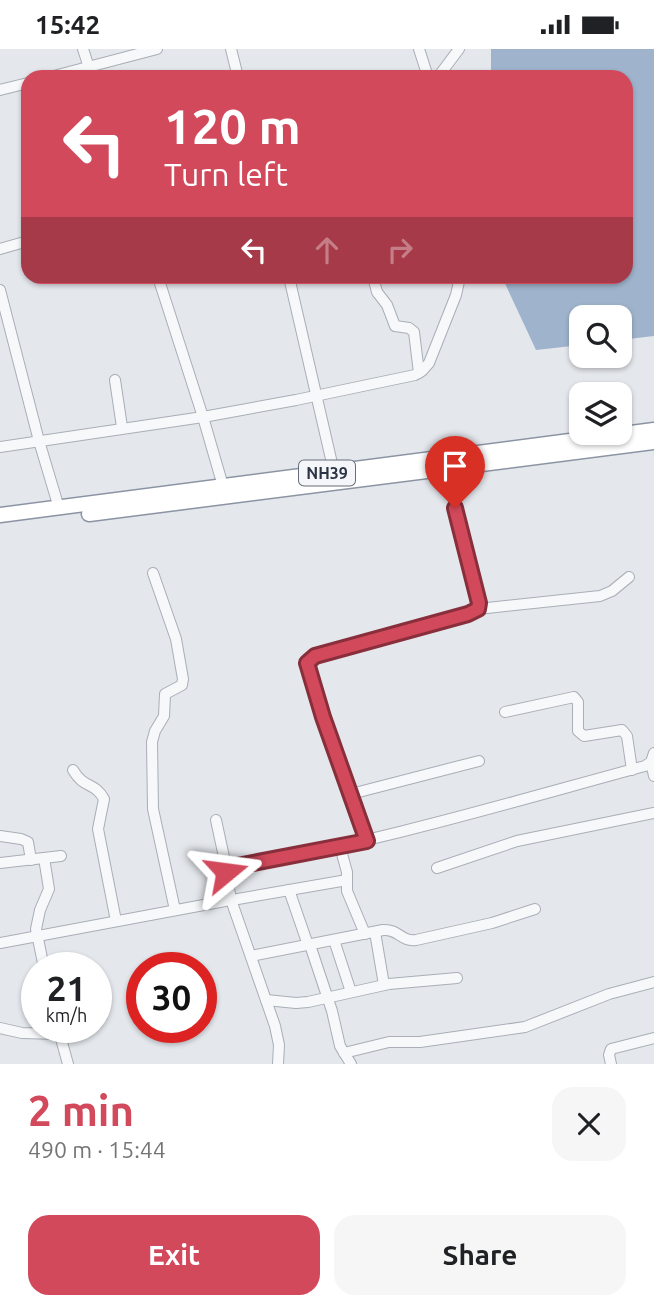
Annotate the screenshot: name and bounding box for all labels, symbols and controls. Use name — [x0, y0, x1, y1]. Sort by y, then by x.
text: 15:42 — [35, 10, 100, 39]
icon: left — [49, 98, 140, 189]
text: 120 m — [164, 98, 301, 153]
text: Turn left — [164, 156, 288, 192]
icon: left — [235, 231, 273, 269]
icon: ahead — [308, 231, 346, 269]
icon: right — [381, 231, 419, 269]
map controls — [569, 305, 632, 445]
button: search — [569, 305, 632, 368]
button: layers — [569, 382, 632, 445]
pin — [425, 436, 485, 508]
icon: arrive — [436, 447, 474, 485]
road number: NH39 — [299, 461, 355, 485]
position arrow — [189, 835, 263, 909]
speed limit sign: 30 — [126, 952, 217, 1043]
text: 21 — [47, 968, 86, 1008]
text: km/h — [46, 1005, 87, 1025]
text: 2 min — [28, 1087, 134, 1134]
button: close — [552, 1087, 626, 1161]
text: 490 m · 15:44 — [28, 1137, 166, 1162]
button: Exit — [28, 1215, 320, 1295]
button: Share — [334, 1215, 626, 1295]

